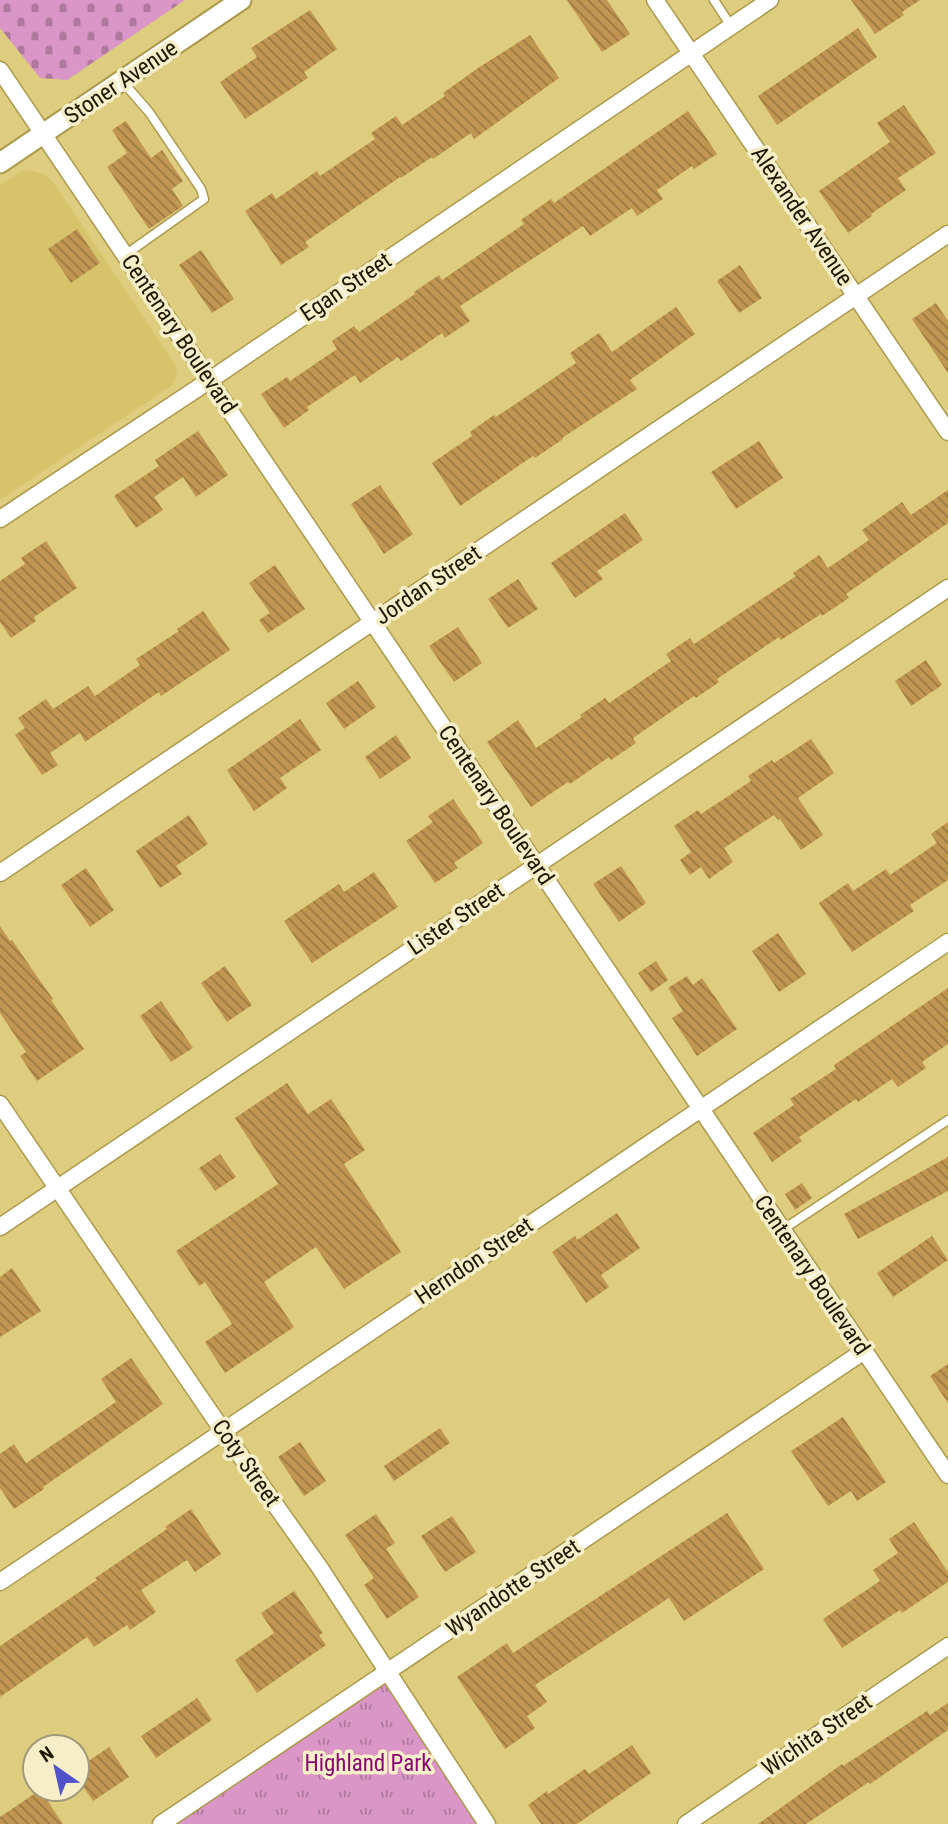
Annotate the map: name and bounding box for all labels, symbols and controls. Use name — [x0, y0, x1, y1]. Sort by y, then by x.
street label: Stoner Avenue — [59, 34, 183, 130]
street label: Alexander Avenue — [745, 141, 859, 291]
street label: Egan Street — [295, 247, 397, 327]
street label: Centenary Boulevard — [116, 249, 242, 419]
street label: Jordan Street — [370, 540, 486, 630]
street label: Centenary Boulevard — [433, 720, 559, 890]
street label: Lister Street — [403, 877, 509, 961]
street label: Centenary Boulevard — [749, 1190, 875, 1360]
street label: Herndon Street — [410, 1212, 538, 1310]
street label: Coty Street — [206, 1414, 286, 1512]
street label: Wyandotte Street — [441, 1533, 585, 1643]
street label: Wichita Street — [757, 1688, 877, 1782]
north arrow — [21, 1733, 91, 1803]
text: N — [36, 1742, 58, 1767]
park label: Highland Park — [304, 1750, 432, 1777]

